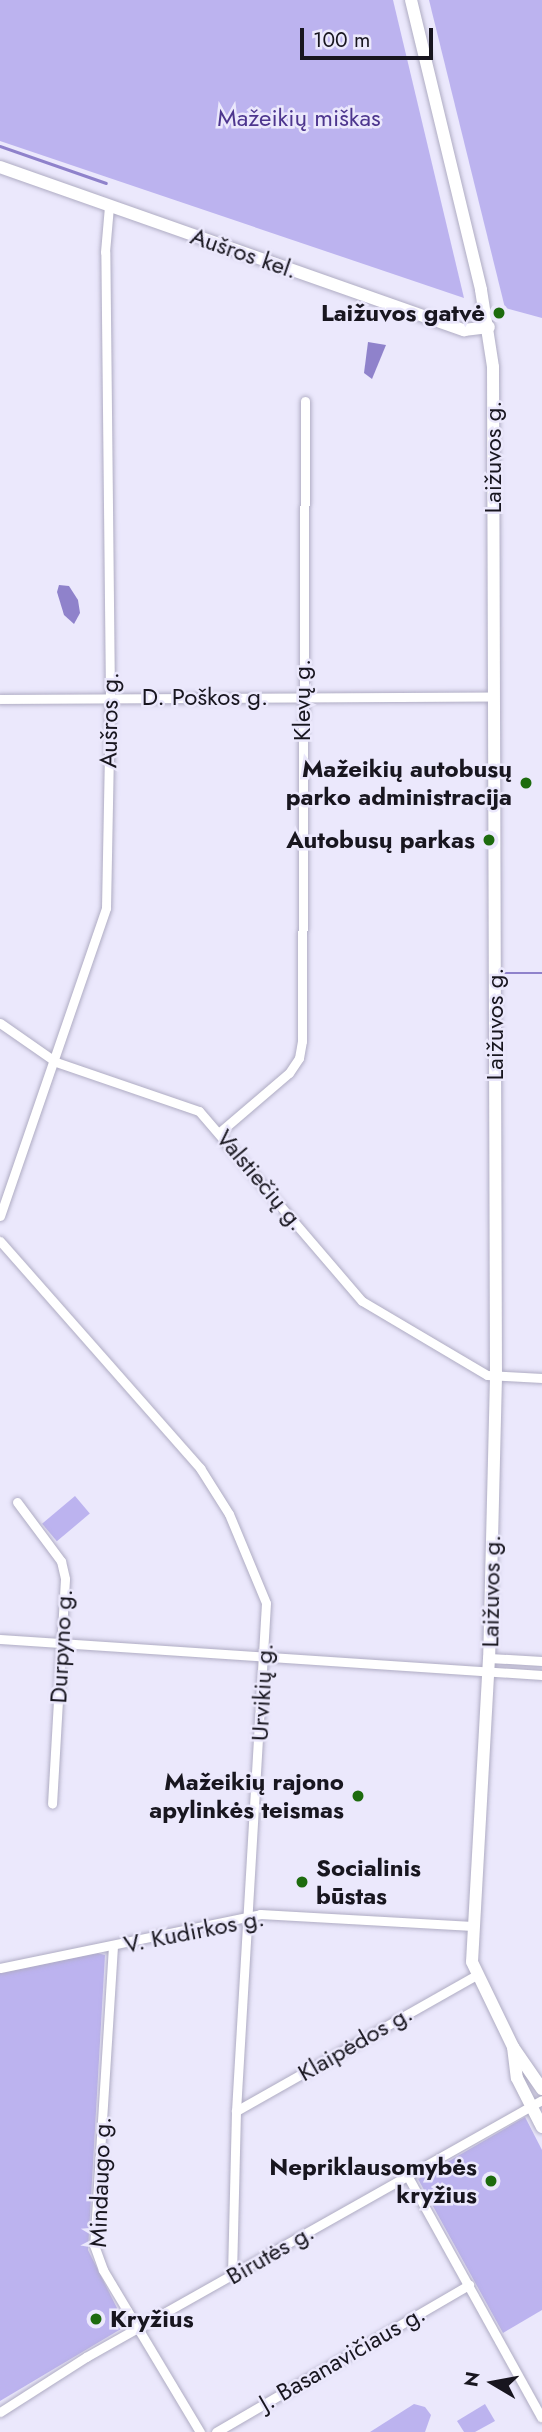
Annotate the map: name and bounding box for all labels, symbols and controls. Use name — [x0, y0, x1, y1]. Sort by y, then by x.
scale bar — [304, 14, 437, 58]
text: 100 m — [313, 25, 370, 55]
park label: Mažeikių miškas — [217, 104, 381, 132]
street label: Aušros kel. — [187, 221, 301, 285]
place label: Laižuvos gatvė — [321, 299, 485, 327]
marker: Laižuvos gatvė — [491, 305, 507, 321]
street label: Laižuvos g. — [479, 400, 507, 514]
street label: Klevų g. — [288, 659, 316, 741]
street label: Aušros g. — [94, 672, 124, 768]
street label: D. Poškos g. — [142, 683, 268, 711]
place label: Mažeikių autobusų parko administracija — [286, 755, 512, 811]
marker: Mažeikių autobusų parko administracija — [518, 775, 534, 791]
place label: Autobusų parkas — [286, 826, 475, 854]
marker: Autobusų parkas — [481, 832, 497, 848]
street label: Laižuvos g. — [481, 967, 509, 1081]
street label: Valstiečių g. — [210, 1124, 312, 1236]
street label: Laižuvos g. — [476, 1534, 506, 1648]
street label: Durpyno g. — [44, 1588, 78, 1704]
street label: Urvikių g. — [245, 1642, 279, 1742]
place label: Mažeikių rajono apylinkės teismas — [149, 1768, 344, 1824]
marker: Mažeikių rajono apylinkės teismas — [350, 1788, 366, 1804]
place label: Socialinis būstas — [316, 1854, 421, 1910]
marker: Socialinis būstas — [294, 1874, 310, 1890]
street label: V. Kudirkos g. — [121, 1903, 267, 1959]
street label: Klaipėdos g. — [293, 1999, 417, 2087]
street label: Mindaugo g. — [83, 2116, 117, 2248]
place label: Nepriklausomybės kryžius — [269, 2153, 477, 2209]
marker: Nepriklausomybės kryžius — [483, 2173, 499, 2189]
street label: Birutės g. — [221, 2217, 319, 2291]
street label: J. Basanavičiaus g. — [254, 2299, 430, 2417]
place label: Kryžius — [110, 2305, 194, 2333]
marker: Kryžius — [88, 2311, 104, 2327]
north arrow — [458, 2348, 528, 2418]
text: N — [457, 2369, 486, 2389]

